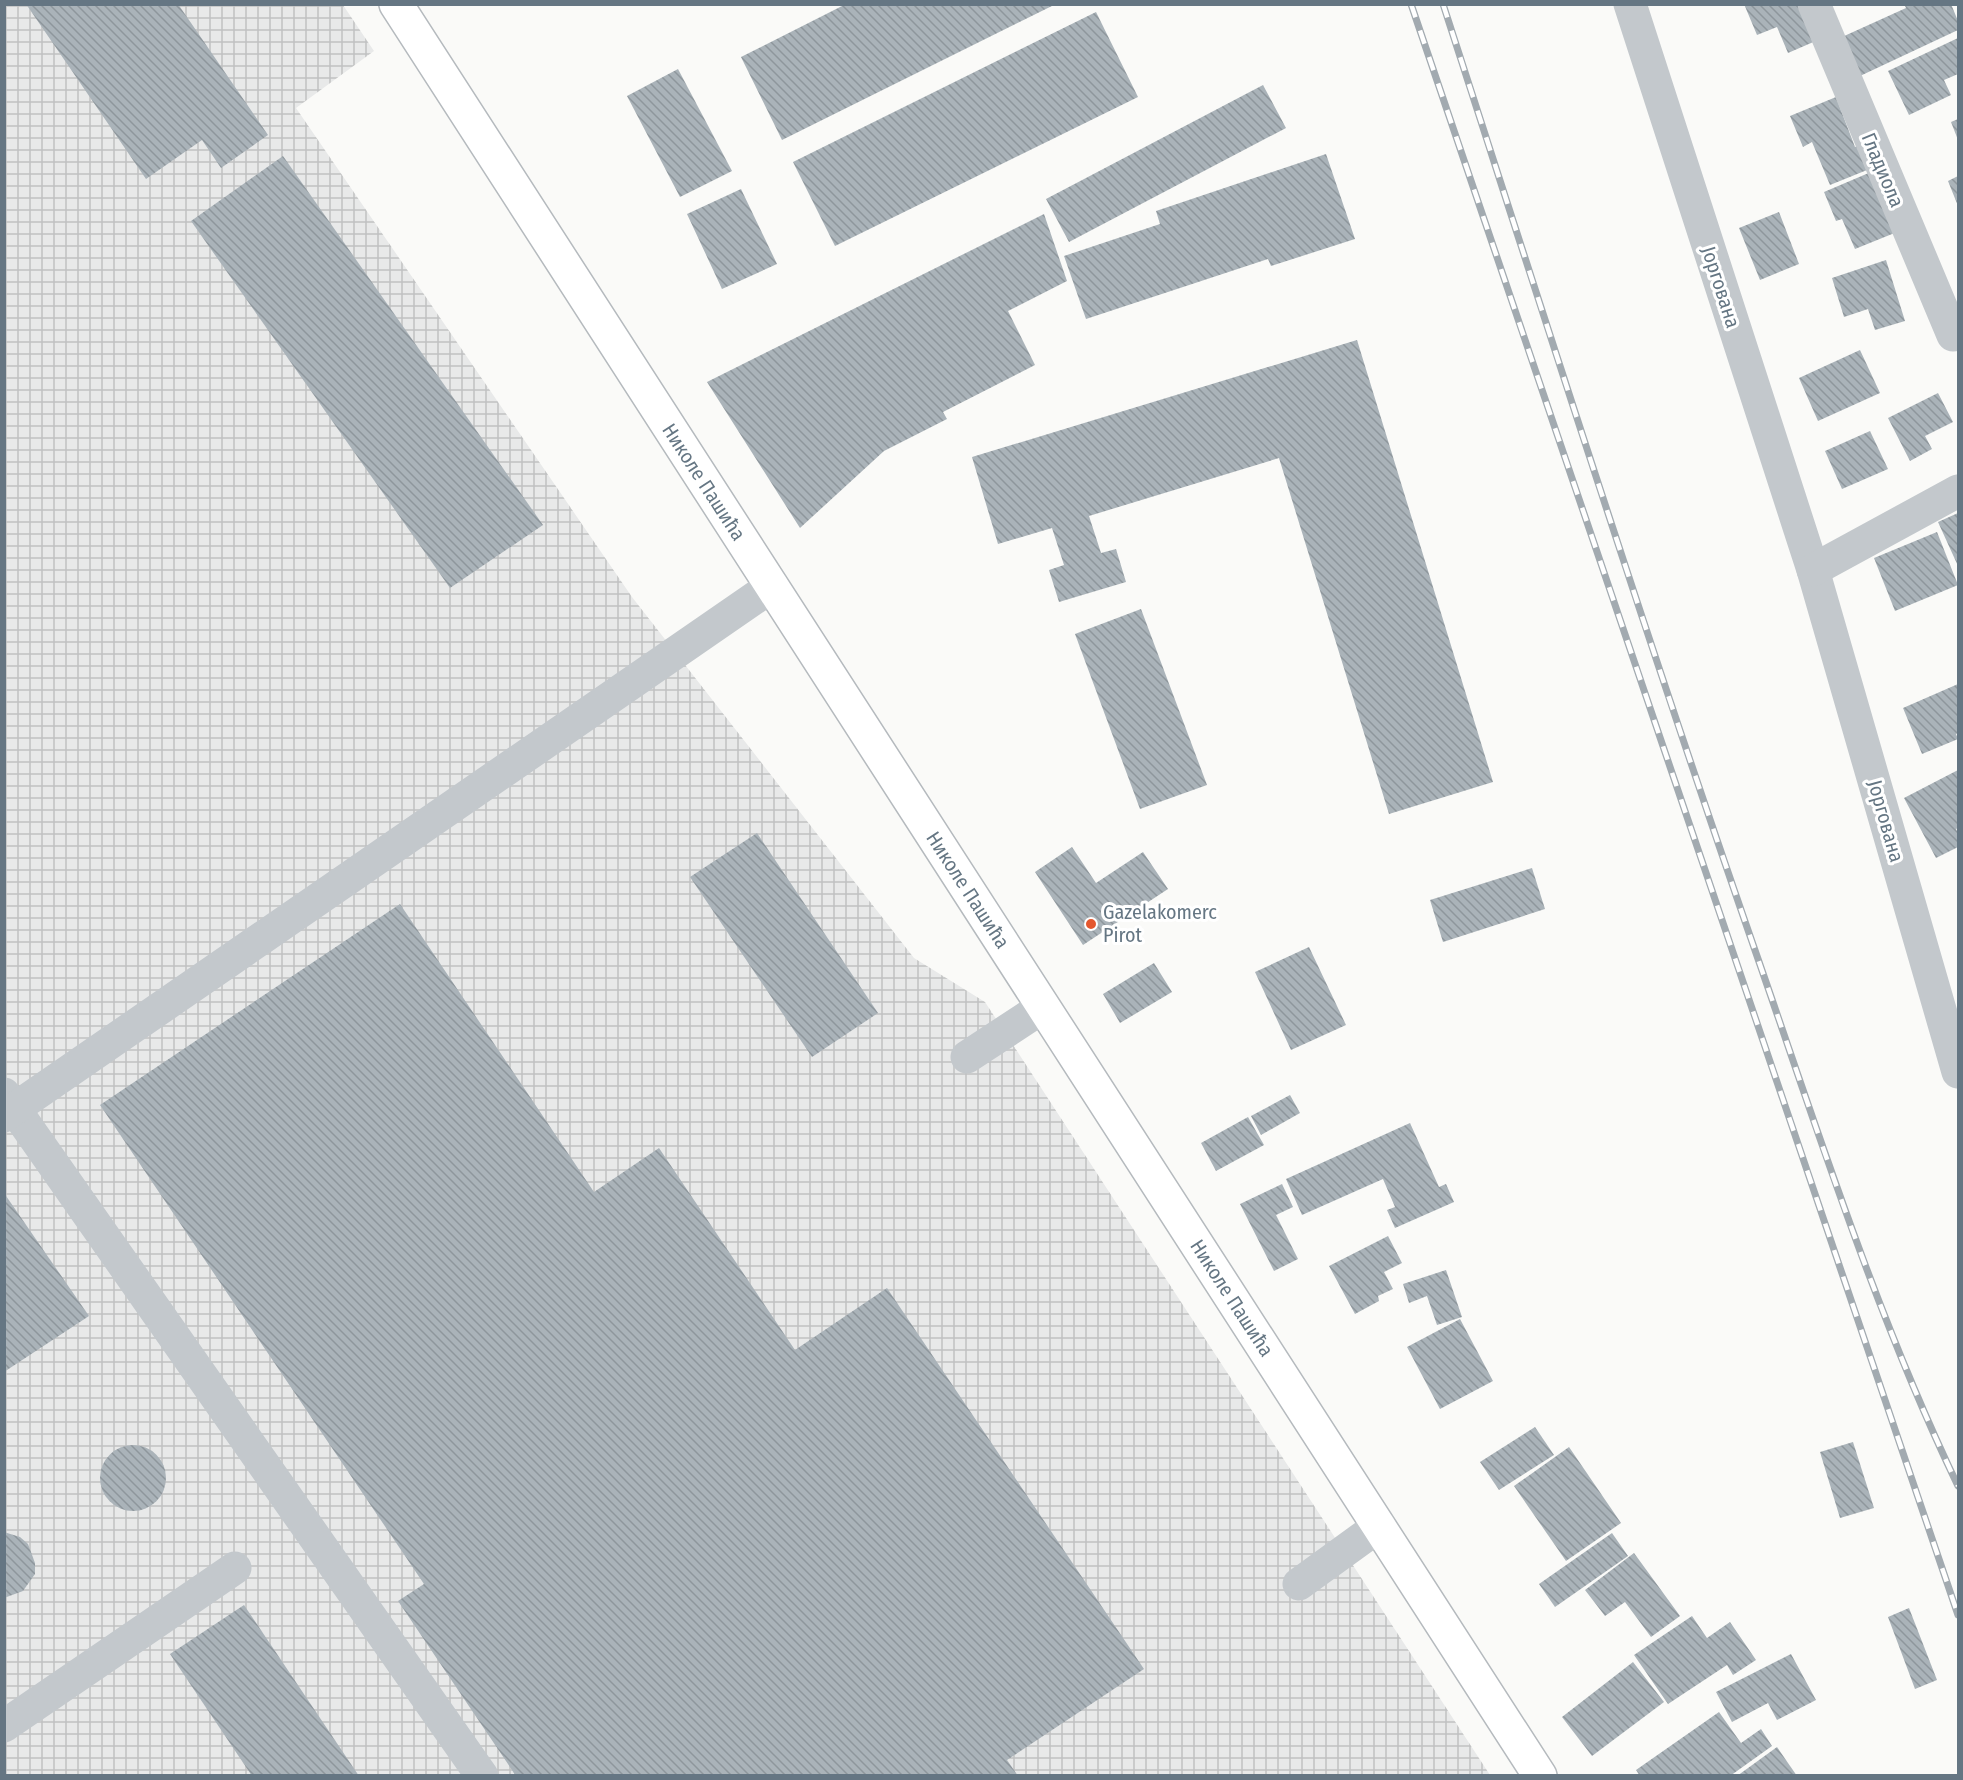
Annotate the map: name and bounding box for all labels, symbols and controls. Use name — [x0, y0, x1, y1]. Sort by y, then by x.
street label: Гладиола — [1857, 129, 1909, 211]
street label: Јоргована — [1697, 243, 1745, 331]
street label: Николе Пашића — [657, 419, 751, 545]
street label: Јоргована — [1863, 777, 1909, 865]
street label: Николе Пашића — [921, 827, 1015, 953]
place label: Gazelakomerc Pirot — [1103, 900, 1217, 947]
marker: Gazelakomerc Pirot — [1084, 917, 1098, 931]
street label: Николе Пашића — [1185, 1235, 1279, 1361]

